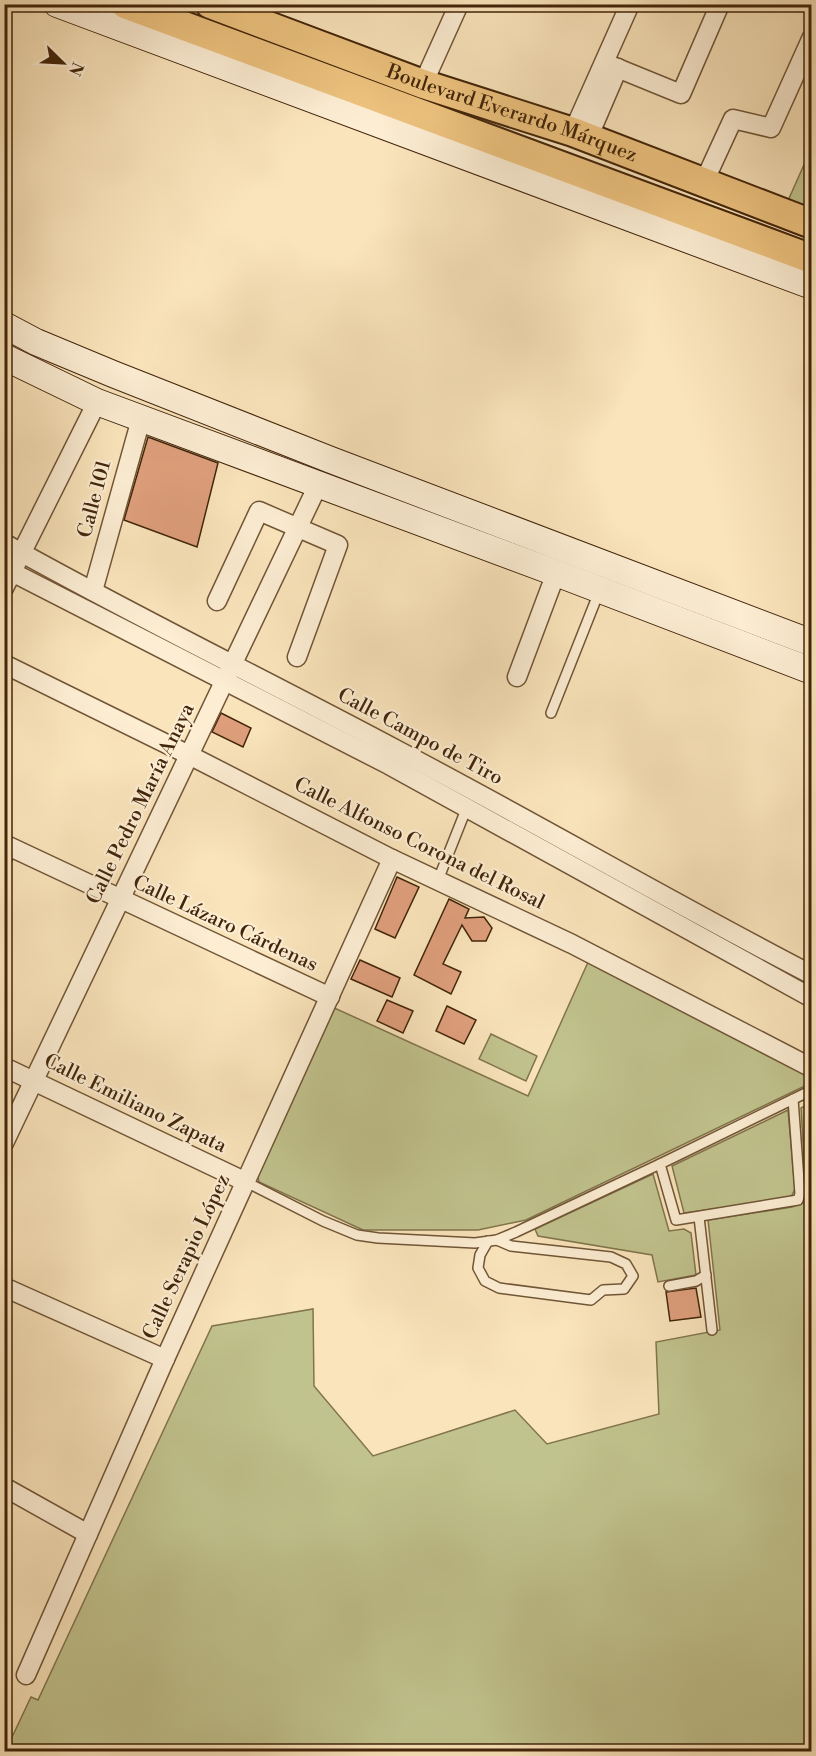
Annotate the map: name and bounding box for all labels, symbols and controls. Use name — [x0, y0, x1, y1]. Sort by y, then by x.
north arrow — [33, 33, 93, 93]
text: N — [64, 59, 87, 79]
street label: Boulevard Everardo Márquez — [382, 59, 641, 168]
street label: Calle 101 — [73, 457, 117, 540]
street label: Calle Campo de Tiro — [333, 683, 507, 791]
street label: Calle Pedro María Anaya — [81, 699, 201, 909]
street label: Calle Alfonso Corona del Rosal — [290, 772, 548, 916]
street label: Calle Lázaro Cárdenas — [128, 870, 322, 978]
street label: Calle Emiliano Zapata — [40, 1049, 231, 1159]
street label: Calle Serapio López — [138, 1170, 236, 1344]

